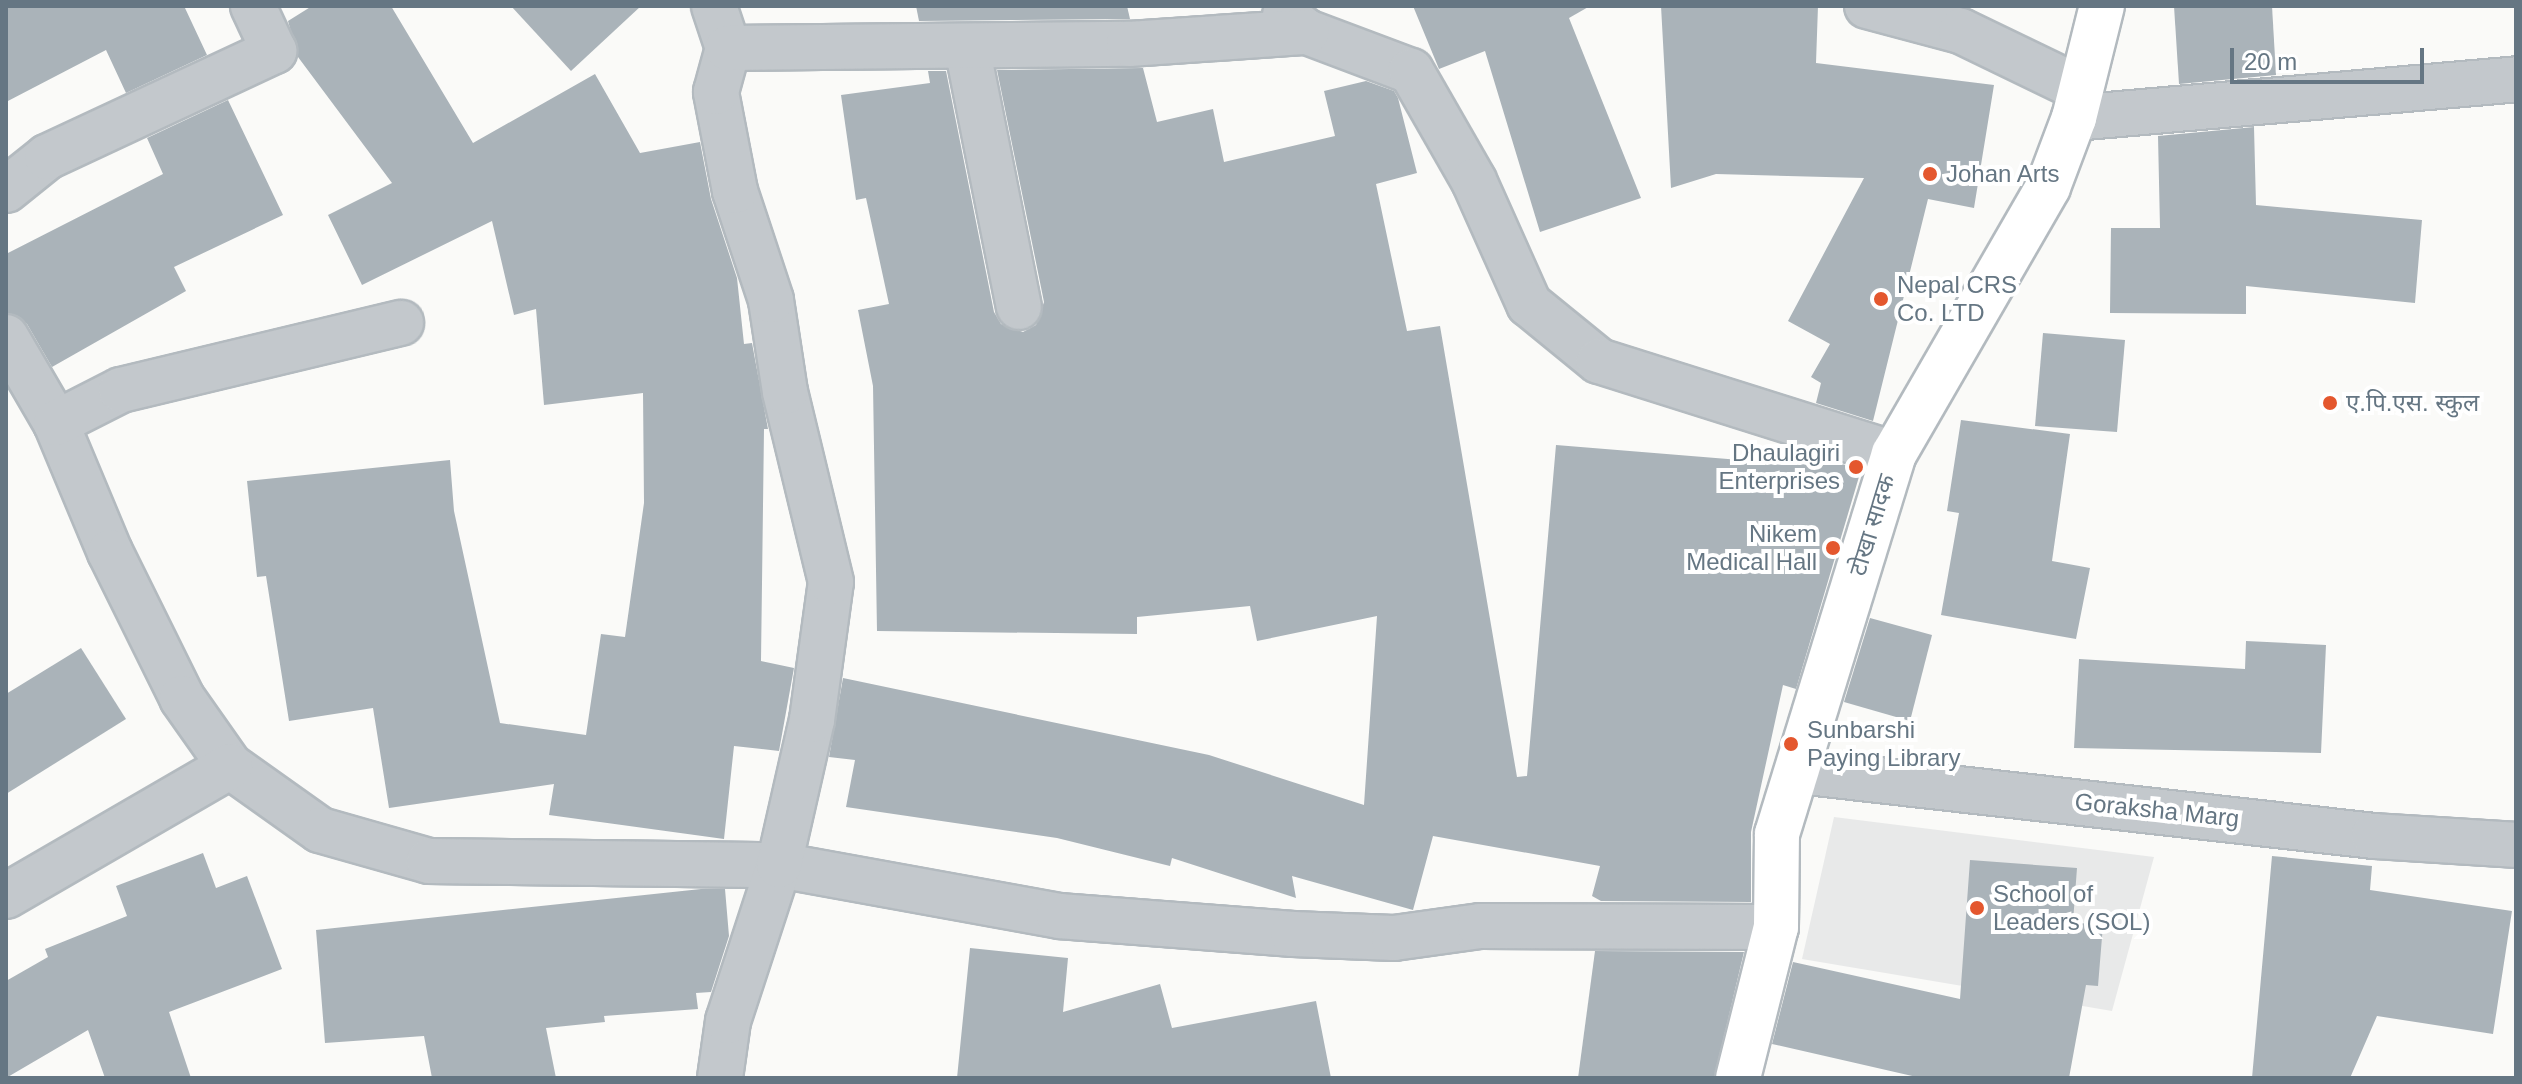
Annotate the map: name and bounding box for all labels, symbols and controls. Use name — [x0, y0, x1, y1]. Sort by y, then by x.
scale bar — [2234, 32, 2428, 82]
text: 20 m — [2244, 48, 2297, 75]
place label: Johan Arts — [1946, 160, 2061, 188]
marker: Johan Arts — [1921, 165, 1939, 183]
place label: Nepal CRS Co. LTD — [1897, 271, 2017, 327]
marker: Nepal CRS Co. LTD — [1872, 290, 1890, 308]
place label: ए.पि.एस. स्कुल — [2346, 389, 2479, 417]
marker: ए.पि.एस. स्कुल — [2321, 394, 2339, 412]
place label: Dhaulagiri Enterprises — [1719, 439, 1840, 495]
marker: Dhaulagiri Enterprises — [1847, 458, 1865, 476]
street label: टोखा सादक — [1843, 471, 1901, 579]
place label: Nikem Medical Hall — [1686, 520, 1817, 576]
marker: Nikem Medical Hall — [1824, 539, 1842, 557]
place label: Sunbarshi Paying Library — [1807, 716, 1960, 772]
marker: Sunbarshi Paying Library — [1782, 735, 1800, 753]
street label: Goraksha Marg — [2073, 787, 2241, 833]
place label: School of Leaders (SOL) — [1993, 880, 2150, 936]
marker: School of Leaders (SOL) — [1968, 899, 1986, 917]

